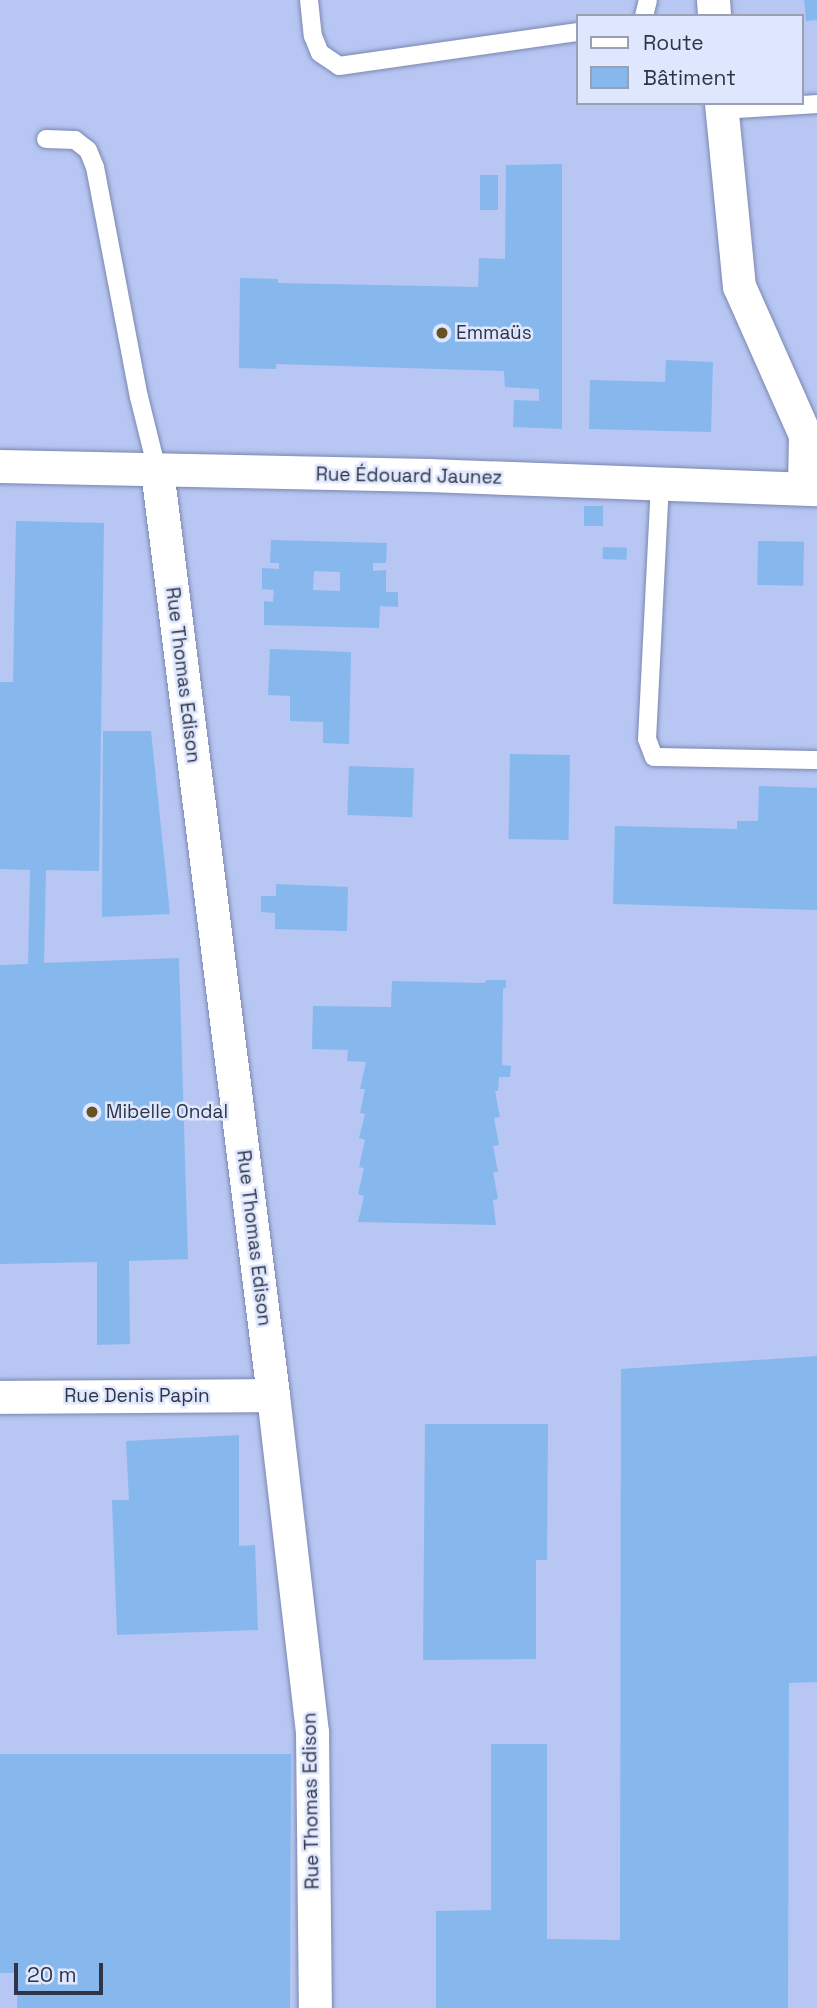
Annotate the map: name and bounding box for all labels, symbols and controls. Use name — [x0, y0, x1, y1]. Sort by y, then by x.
legend — [576, 14, 803, 105]
text: Route — [643, 29, 704, 56]
text: Bâtiment — [643, 64, 736, 91]
place label: Emmaüs — [456, 322, 532, 344]
marker: Emmaüs — [434, 325, 450, 341]
street label: Rue Édouard Jaunez — [316, 463, 502, 489]
street label: Rue Thomas Edison — [161, 586, 205, 764]
place label: Mibelle Ondal — [106, 1101, 228, 1123]
marker: Mibelle Ondal — [84, 1104, 100, 1120]
street label: Rue Thomas Edison — [232, 1149, 276, 1327]
street label: Rue Denis Papin — [64, 1385, 210, 1407]
street label: Rue Thomas Edison — [298, 1712, 324, 1890]
scale bar — [18, 1948, 107, 1992]
text: 20 m — [27, 1961, 77, 1988]

